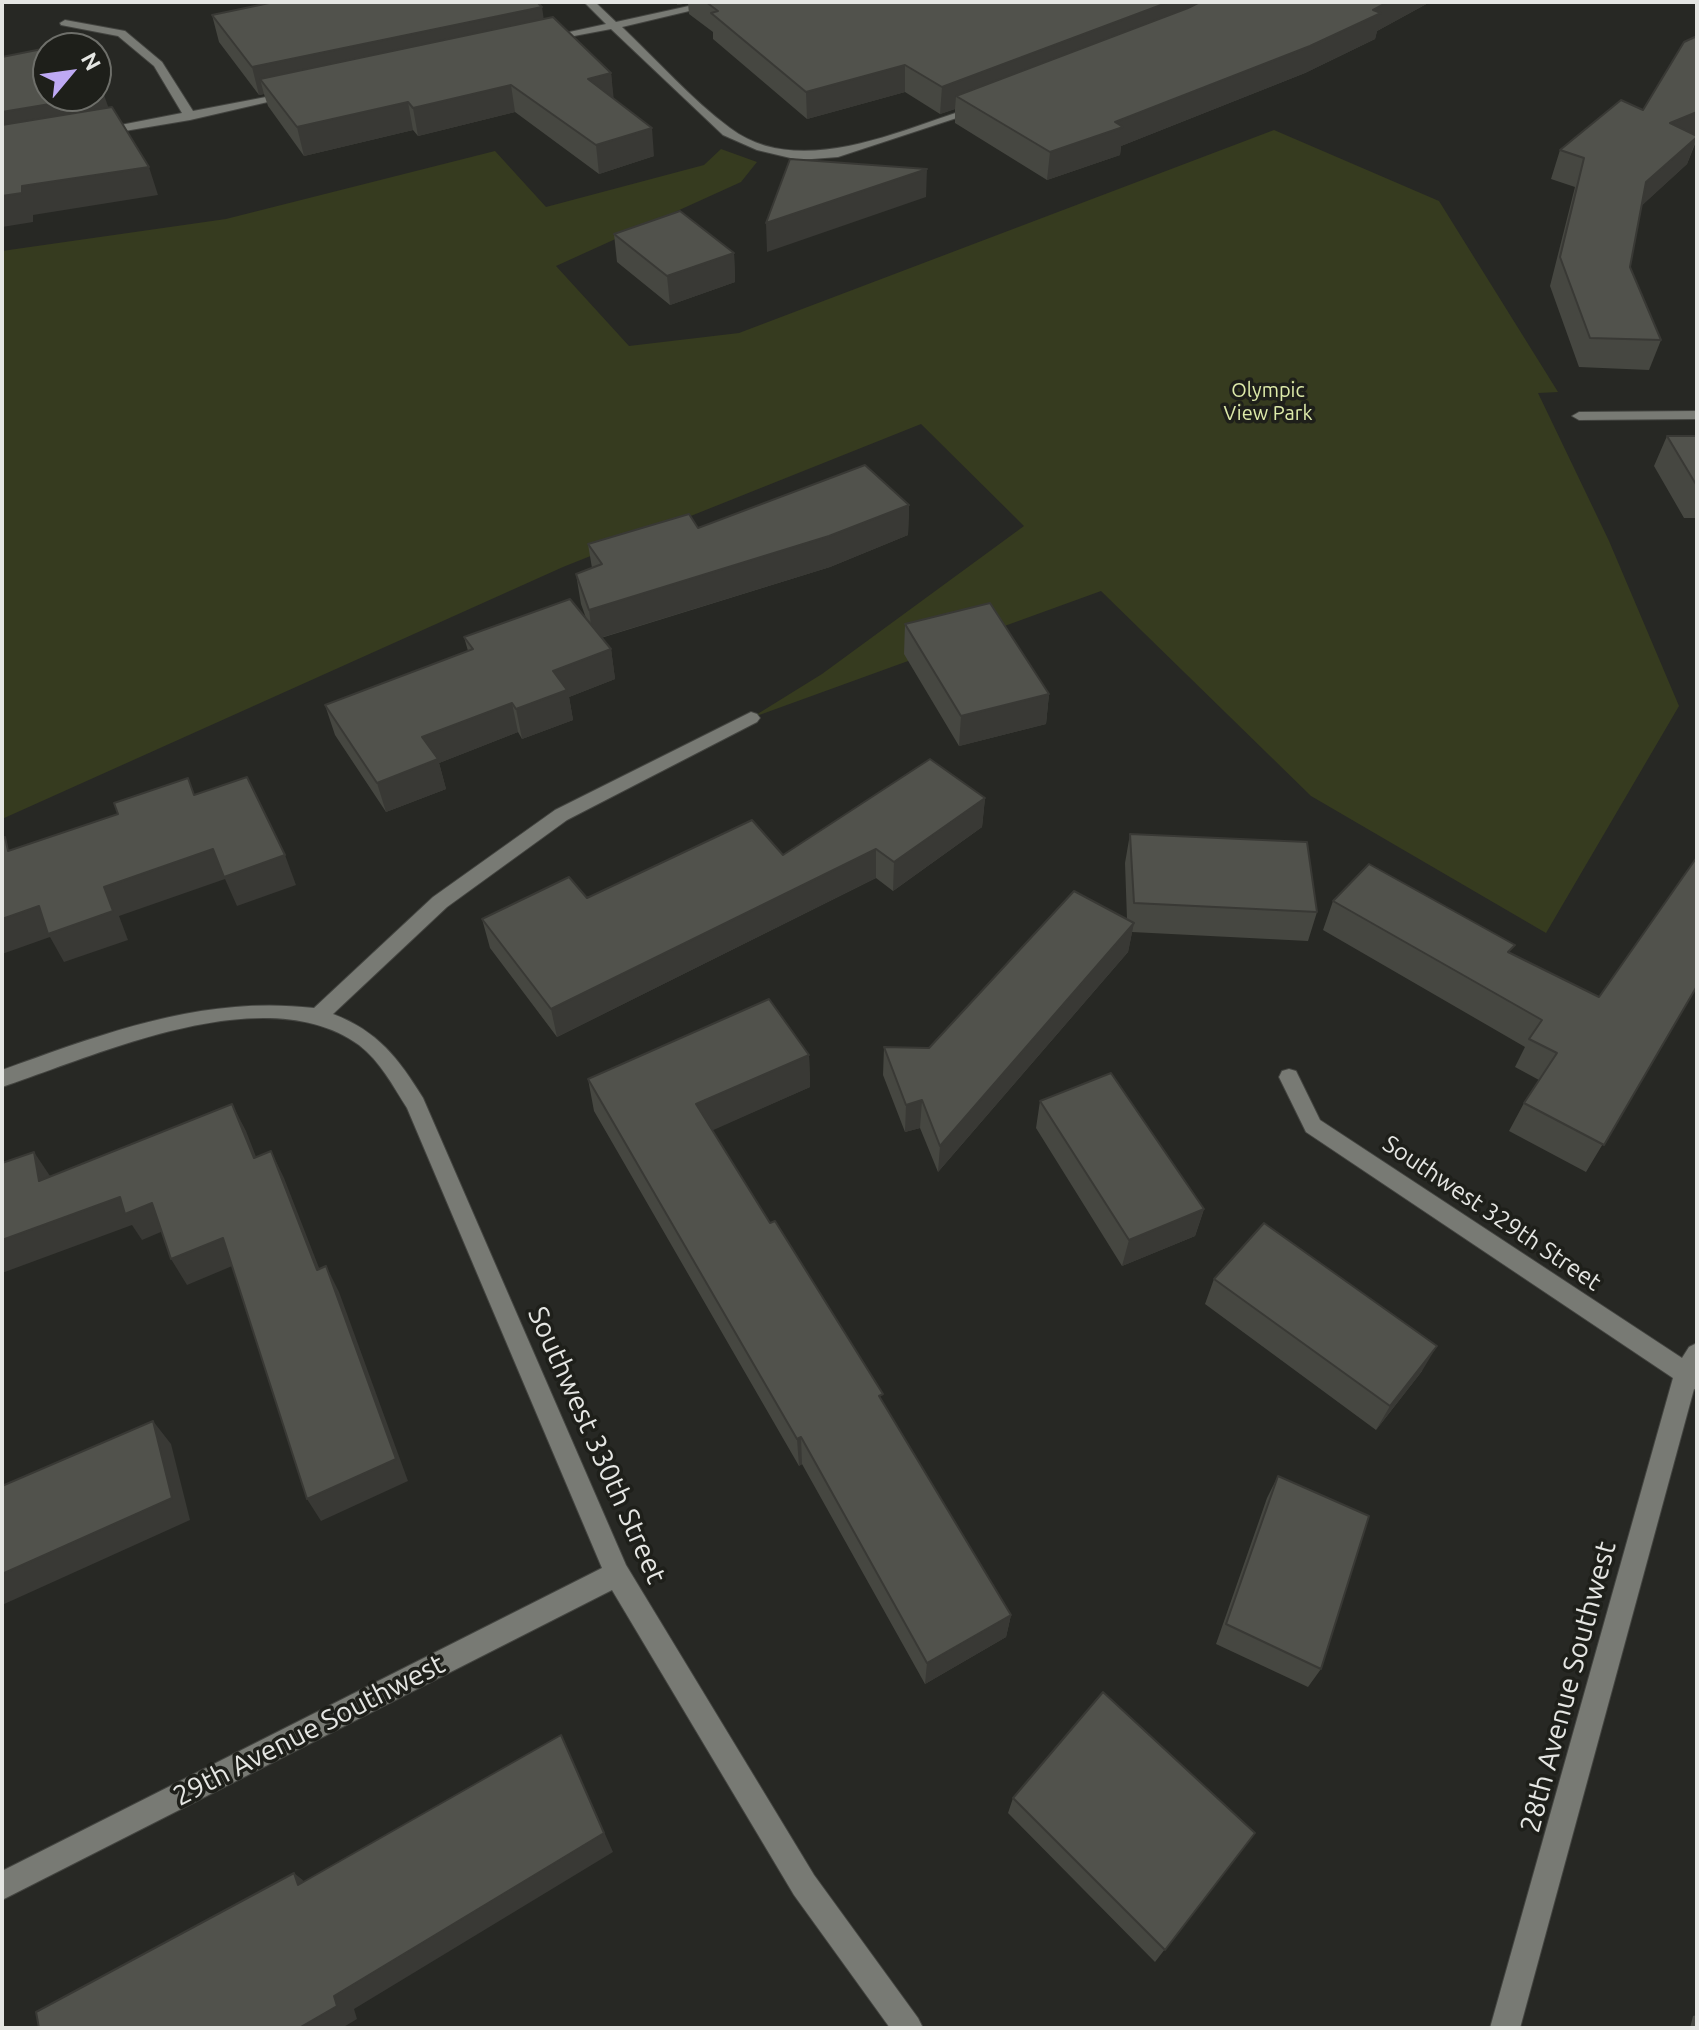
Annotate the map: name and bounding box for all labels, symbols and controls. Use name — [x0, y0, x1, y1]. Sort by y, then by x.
north arrow — [32, 32, 112, 112]
text: N — [77, 48, 107, 74]
park label: Olympic View Park — [1223, 378, 1313, 425]
street label: Southwest 329th Street — [1377, 1129, 1607, 1297]
street label: Southwest 330th Street — [521, 1301, 673, 1589]
street label: 28th Avenue Southwest — [1513, 1538, 1623, 1836]
street label: 29th Avenue Southwest — [168, 1647, 450, 1813]

